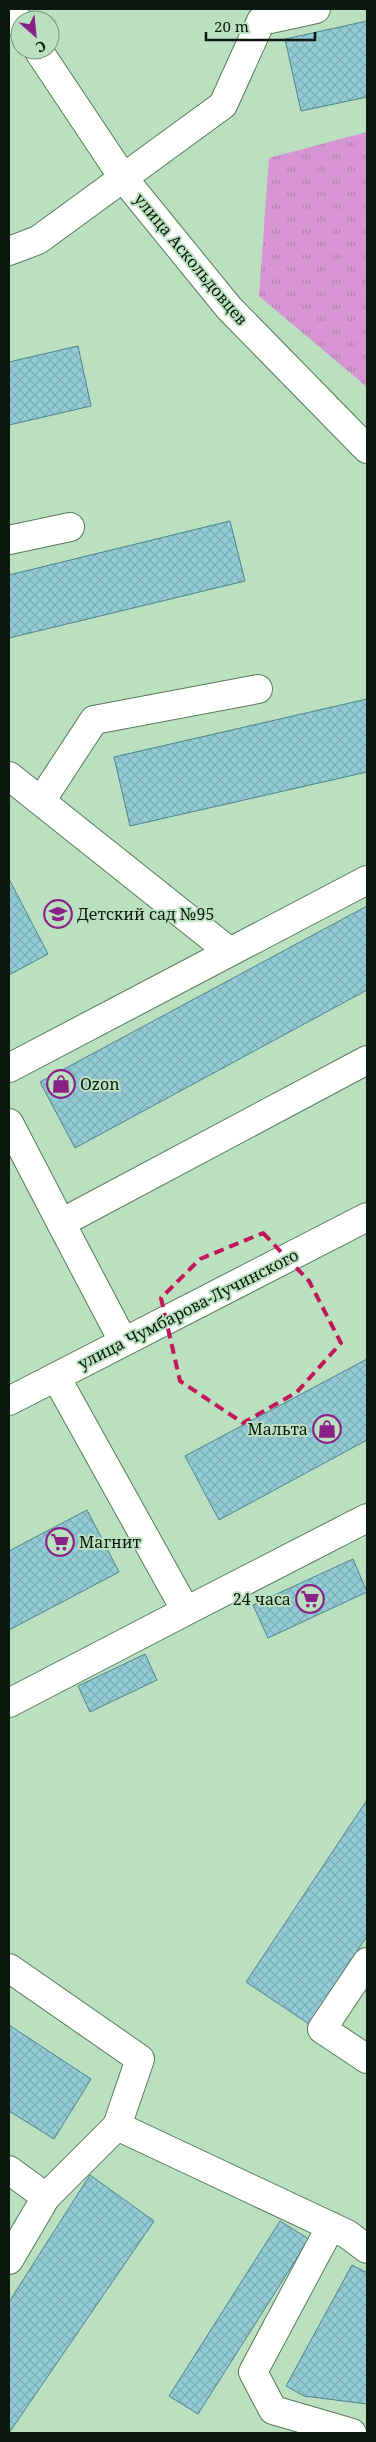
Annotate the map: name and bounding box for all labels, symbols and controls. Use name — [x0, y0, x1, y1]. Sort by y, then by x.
north arrow — [10, 10, 60, 60]
scale bar — [206, 10, 315, 42]
text: 20 m — [214, 16, 249, 36]
text: С — [33, 36, 50, 58]
street label: улица Аскольдовцев — [129, 188, 253, 330]
school or university icon: Детский сад №95 — [43, 899, 73, 929]
place label: Детский сад №95 — [77, 903, 214, 925]
shop icon: Ozon — [46, 1069, 76, 1099]
place label: Ozon — [80, 1073, 120, 1095]
street label: улица Чумбарова-Лучинского — [74, 1244, 302, 1374]
shop icon: Мальта — [312, 1414, 342, 1444]
place label: Мальта — [248, 1418, 308, 1440]
supermarket icon: Магнит — [45, 1527, 75, 1557]
place label: Магнит — [79, 1531, 142, 1553]
supermarket icon: 24 часа — [295, 1584, 325, 1614]
place label: 24 часа — [233, 1588, 291, 1610]

